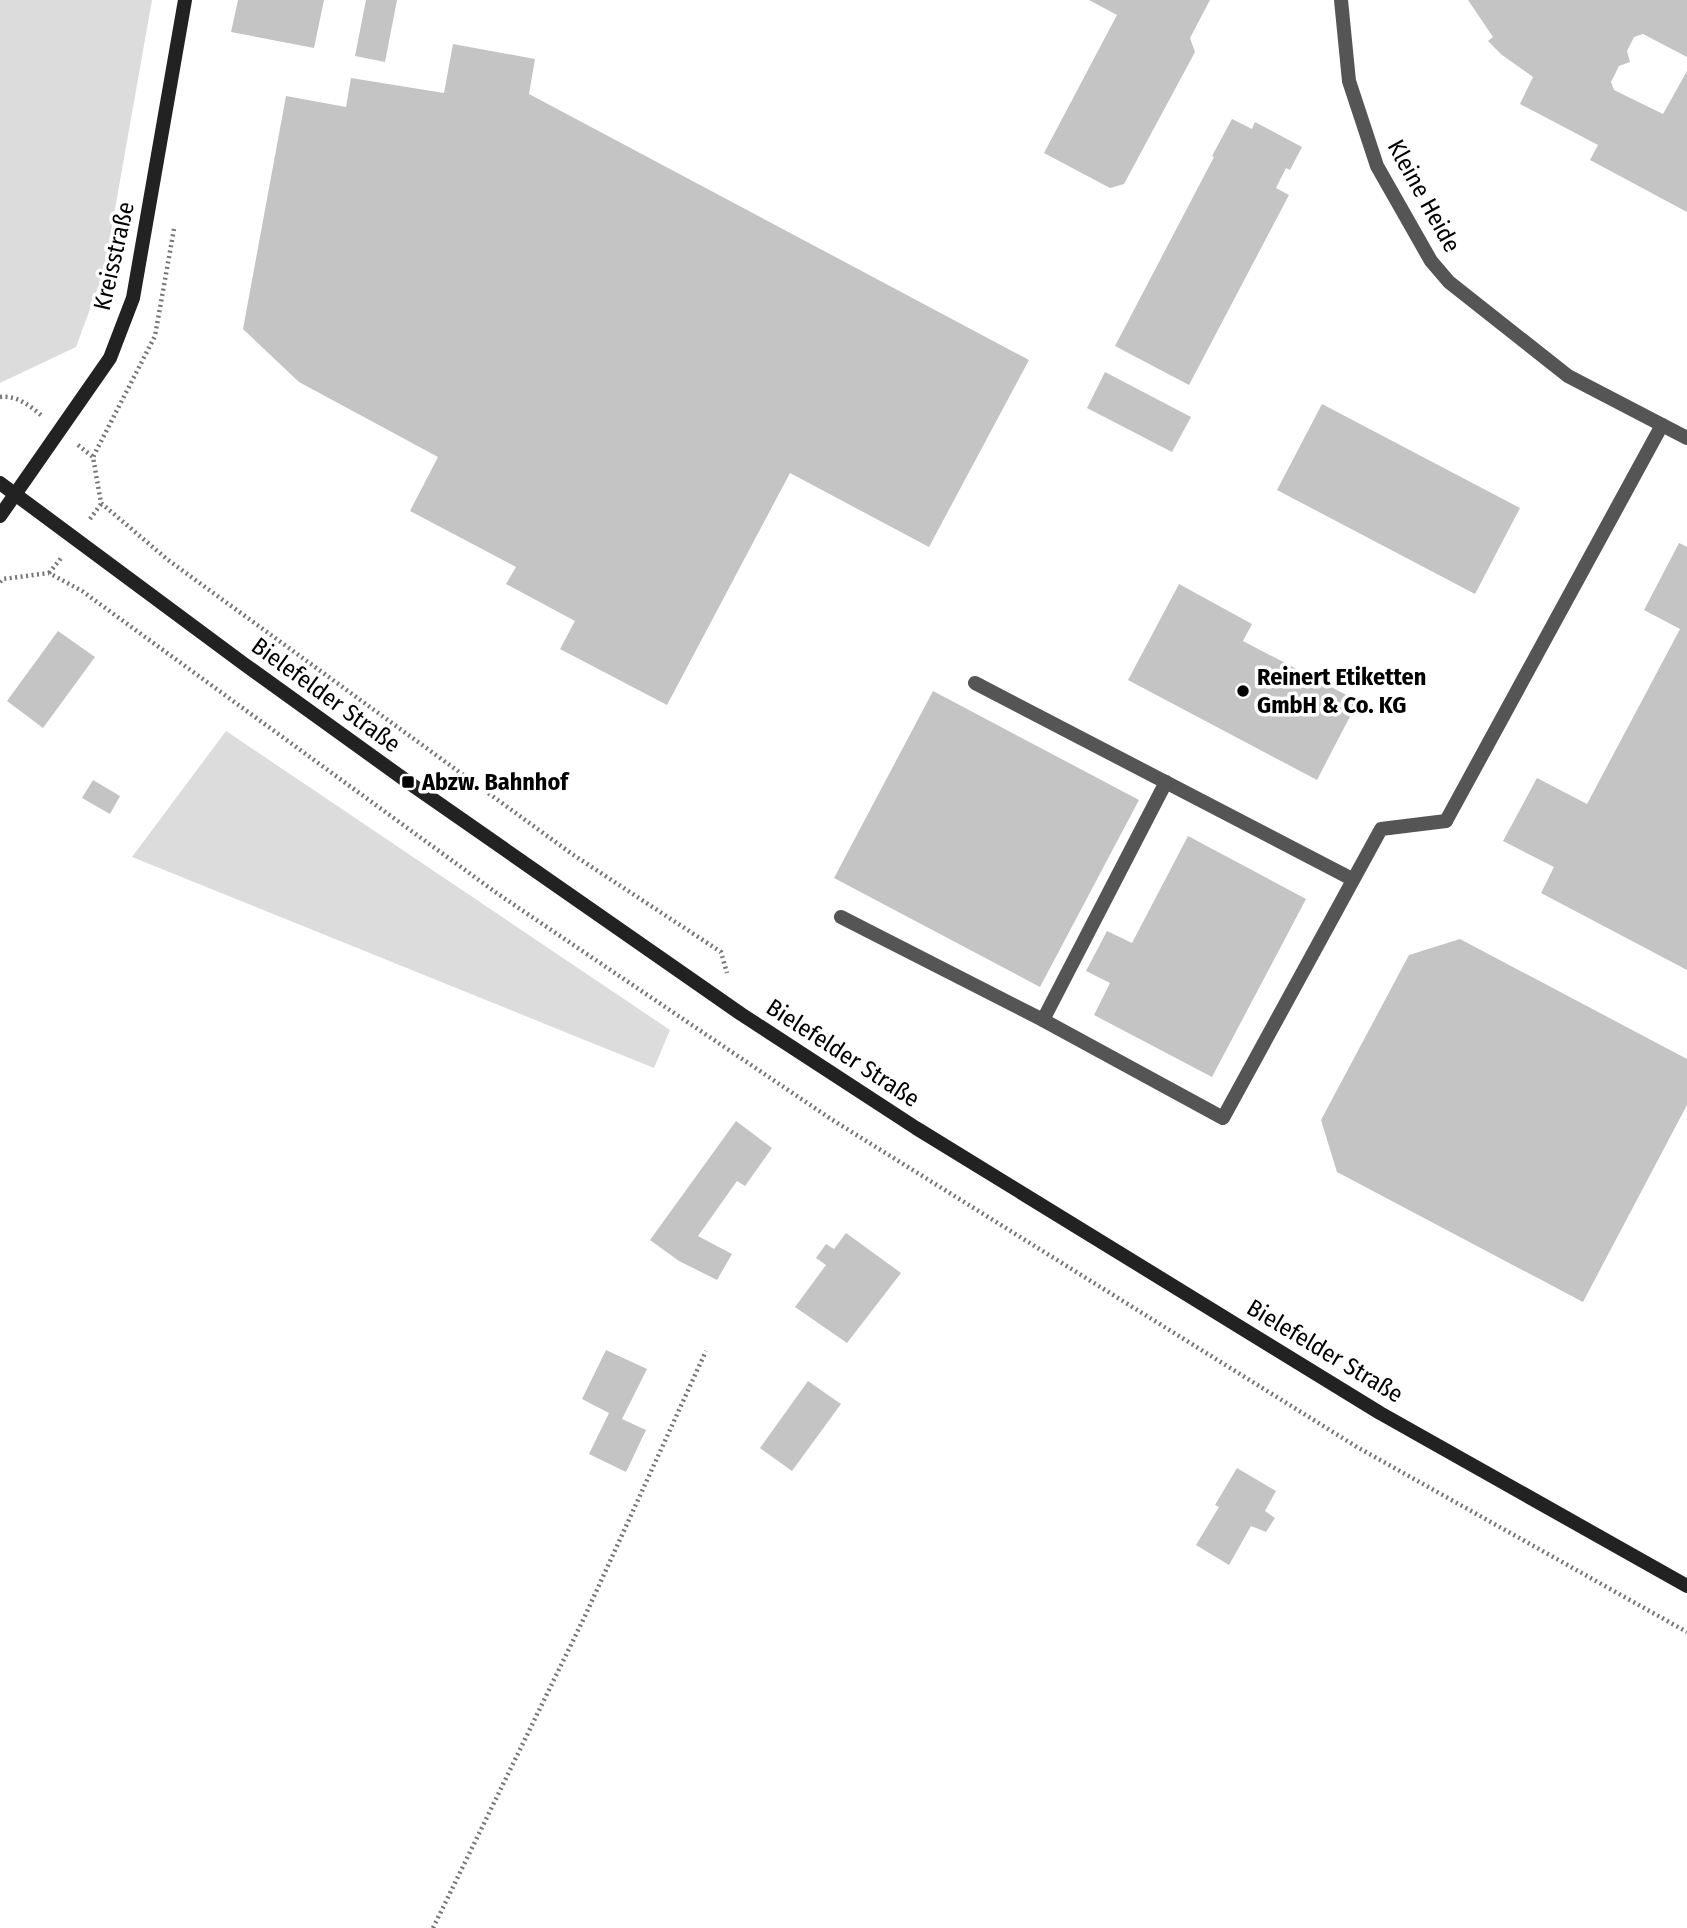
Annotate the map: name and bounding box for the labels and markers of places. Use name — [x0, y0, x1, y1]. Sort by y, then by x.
place label: Reinert Etiketten GmbH & Co. KG — [1257, 663, 1426, 719]
marker: Reinert Etiketten GmbH & Co. KG — [1235, 683, 1251, 699]
place label: Abzw. Bahnhof — [421, 768, 570, 796]
marker: Abzw. Bahnhof — [400, 774, 416, 790]

